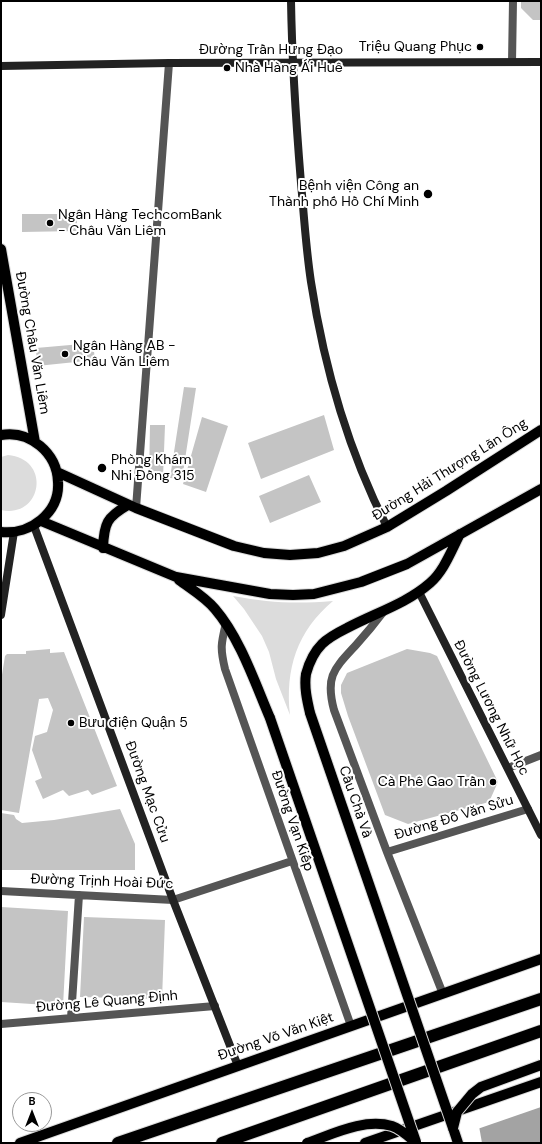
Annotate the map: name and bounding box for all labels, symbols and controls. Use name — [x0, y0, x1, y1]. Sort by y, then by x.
place label: Triệu Quang Phục — [359, 39, 472, 55]
street label: Đường Trần Hưng Đạo — [199, 42, 343, 58]
marker: Triệu Quang Phục — [475, 42, 485, 52]
place label: Nhà Hàng Ái Huê — [235, 60, 343, 76]
marker: Nhà Hàng Ái Huê — [222, 63, 232, 73]
place label: Bệnh viện Công an Thành phố Hồ Chí Minh — [269, 178, 419, 210]
marker: Bệnh viện Công an Thành phố Hồ Chí Minh — [422, 188, 434, 200]
place label: Ngân Hàng TechcomBank - Châu Văn Liêm — [58, 207, 222, 240]
marker: Ngân Hàng TechcomBank - Châu Văn Liêm — [45, 218, 55, 228]
street label: Đường Châu Văn Liêm — [11, 270, 53, 416]
place label: Ngân Hàng AB - Châu Văn Liêm — [73, 338, 176, 370]
marker: Ngân Hàng AB - Châu Văn Liêm — [60, 349, 70, 359]
street label: Đường Hải Thượng Lãn Ông — [369, 415, 531, 525]
place label: Phòng Khám Nhi Đồng 315 — [111, 452, 195, 484]
marker: Phòng Khám Nhi Đồng 315 — [96, 462, 108, 474]
street label: Đường Lương Nhữ Học — [450, 637, 532, 779]
place label: Bưu điện Quận 5 — [79, 715, 188, 731]
marker: Bưu điện Quận 5 — [66, 718, 76, 728]
street label: Đường Mạc Cửu — [121, 739, 173, 845]
street label: Cầu Chà Và — [335, 764, 375, 840]
street label: Đường Vạn Kiếp — [267, 769, 317, 873]
place label: Cà Phê Gao Trần — [378, 774, 485, 790]
marker: Cà Phê Gao Trần — [488, 777, 498, 787]
street label: Đường Đỗ Văn Sửu — [393, 792, 515, 844]
street label: Đường Trịnh Hoài Đức — [30, 871, 174, 893]
street label: Đường Lê Quang Định — [36, 987, 178, 1017]
street label: Đường Võ Văn Kiệt — [216, 1009, 336, 1065]
north arrow — [12, 1092, 52, 1132]
text: B — [28, 1094, 36, 1108]

